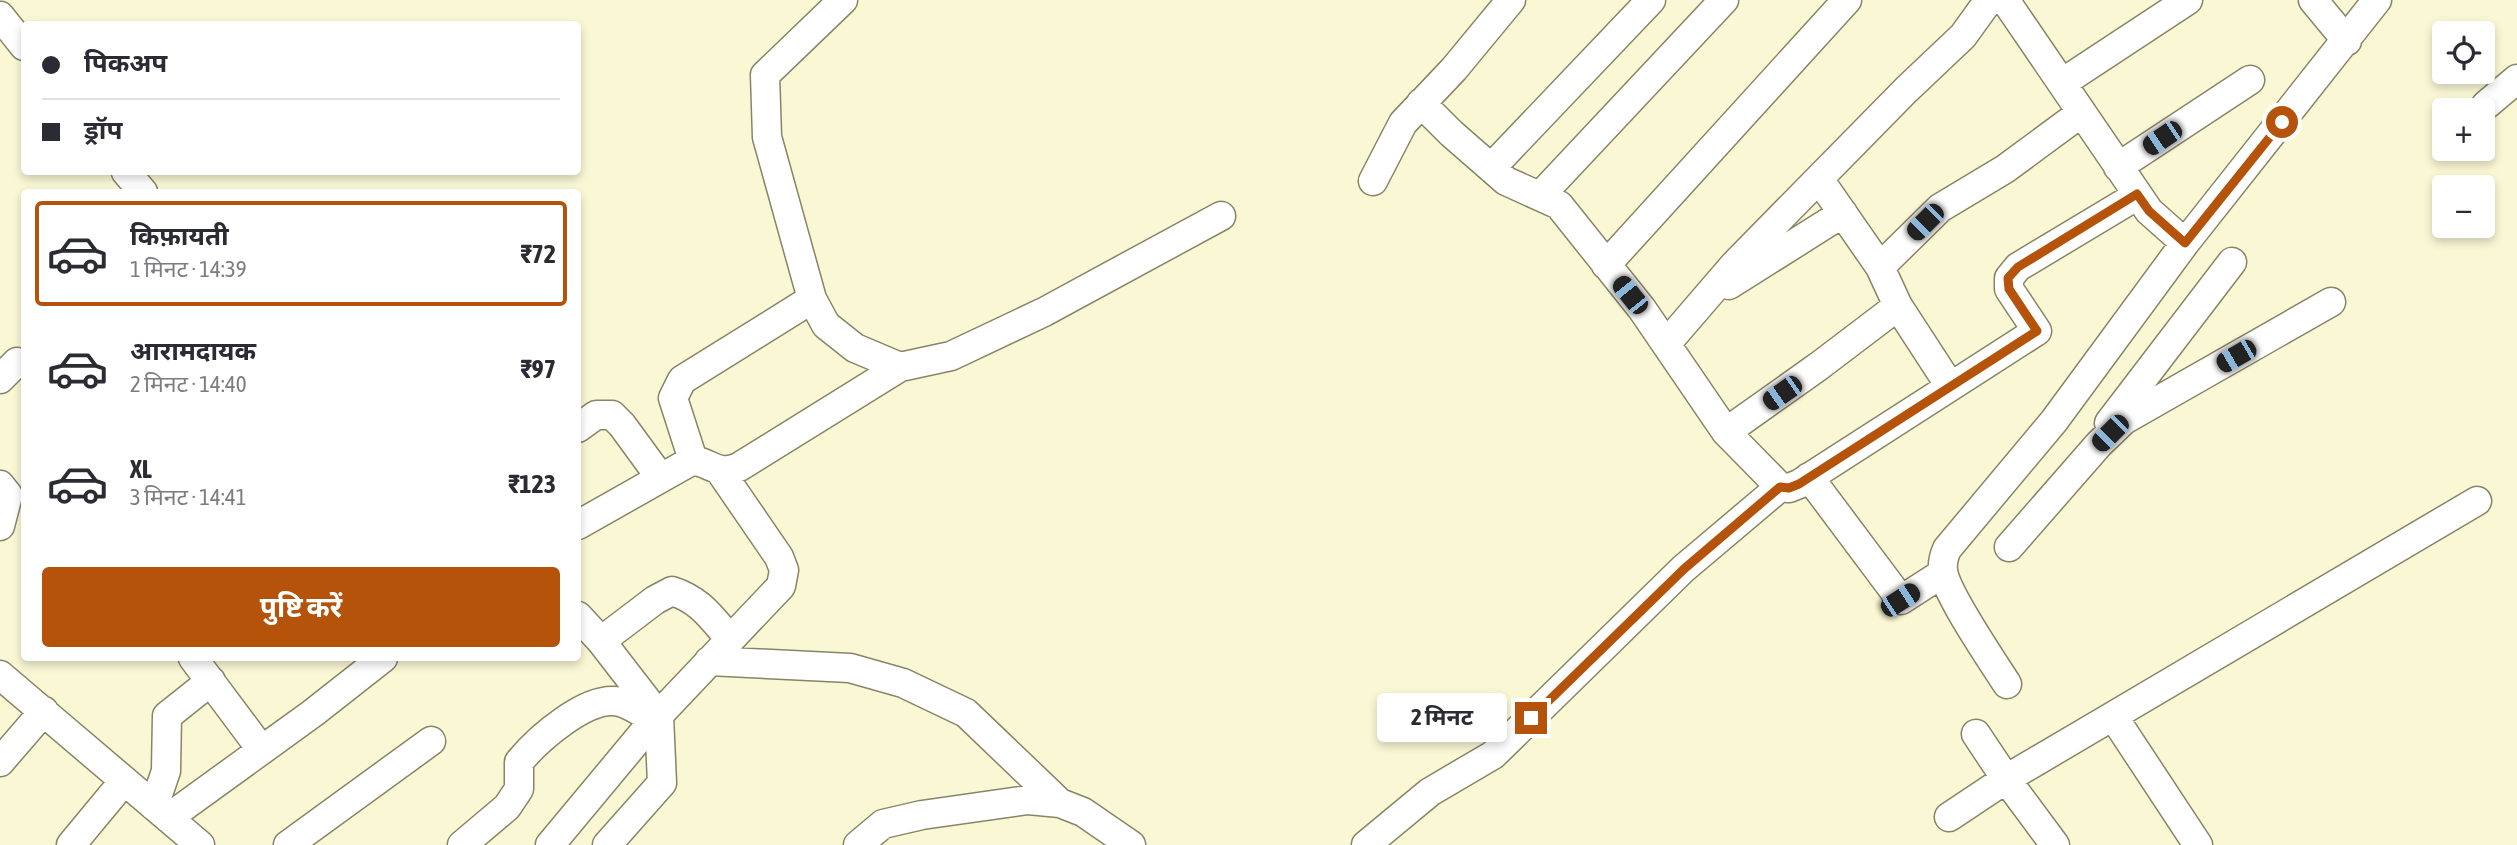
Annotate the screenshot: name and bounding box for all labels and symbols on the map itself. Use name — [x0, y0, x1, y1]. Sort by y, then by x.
route start — [2266, 106, 2298, 138]
car — [2139, 118, 2186, 158]
car — [1903, 200, 1948, 244]
car — [1609, 272, 1652, 318]
car — [2213, 336, 2260, 376]
car — [1759, 372, 1806, 414]
car — [2088, 411, 2133, 455]
car — [1877, 580, 1924, 620]
callout: 2 मिनट — [1377, 694, 1506, 742]
route end — [1515, 702, 1547, 734]

